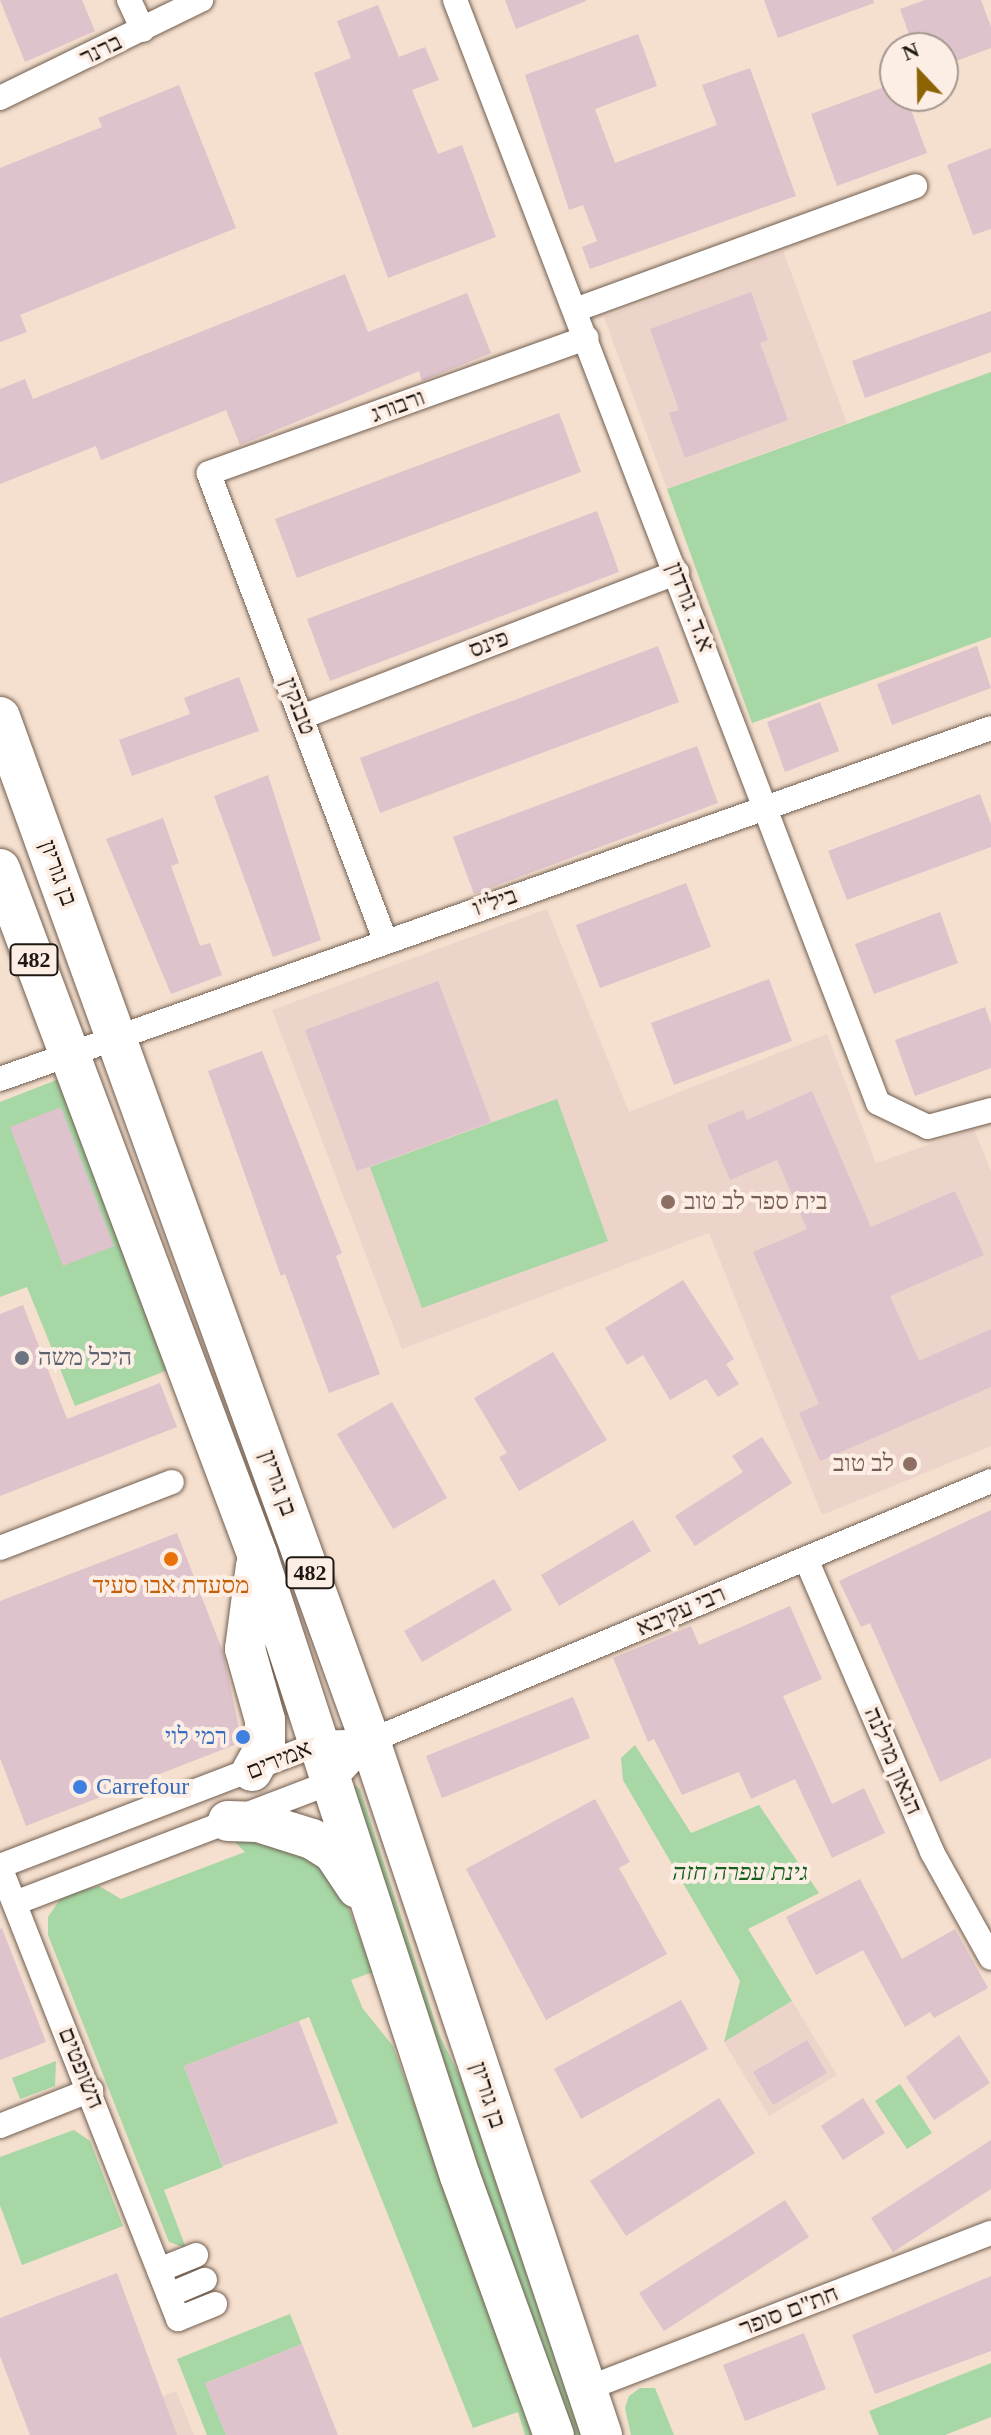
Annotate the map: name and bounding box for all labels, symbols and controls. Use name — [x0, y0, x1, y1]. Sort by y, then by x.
street label: ברנר — [75, 28, 127, 72]
north arrow — [879, 32, 959, 112]
text: N — [899, 37, 923, 66]
street label: ורבורג — [367, 383, 429, 429]
street label: א.ד. גורדון — [660, 558, 720, 656]
street label: פינס — [465, 623, 513, 665]
street label: טבנקין — [274, 673, 322, 739]
street label: בן גוריון — [33, 836, 83, 910]
street label: ביל"ו — [469, 881, 521, 923]
road number: 482 — [8, 942, 60, 978]
place label: בית ספר לב טוב — [684, 1188, 828, 1216]
marker: בית ספר לב טוב — [659, 1193, 677, 1211]
place label: היכל משה — [38, 1344, 132, 1372]
marker: היכל משה — [13, 1349, 31, 1367]
street label: בן גוריון — [253, 1446, 303, 1520]
place label: לב טוב — [833, 1450, 894, 1478]
marker: לב טוב — [901, 1455, 919, 1473]
marker: מסעדת אבו סעיד — [162, 1550, 180, 1568]
road number: 482 — [284, 1555, 336, 1591]
place label: מסעדת אבו סעיד — [93, 1572, 249, 1600]
street label: רבי עקיבא — [632, 1579, 730, 1643]
street label: הגאון מוילנה — [857, 1703, 929, 1819]
place label: רמי לוי — [165, 1723, 227, 1751]
marker: רמי לוי — [234, 1728, 252, 1746]
street label: אמירים — [242, 1734, 316, 1786]
place label: Carrefour — [96, 1773, 189, 1801]
marker: Carrefour — [71, 1778, 89, 1796]
park label: גינת עפרה חזה — [672, 1859, 808, 1887]
street label: השופטים — [52, 2023, 110, 2113]
street label: בן גוריון — [464, 2058, 512, 2132]
street label: חת"ם סופר — [735, 2279, 843, 2343]

